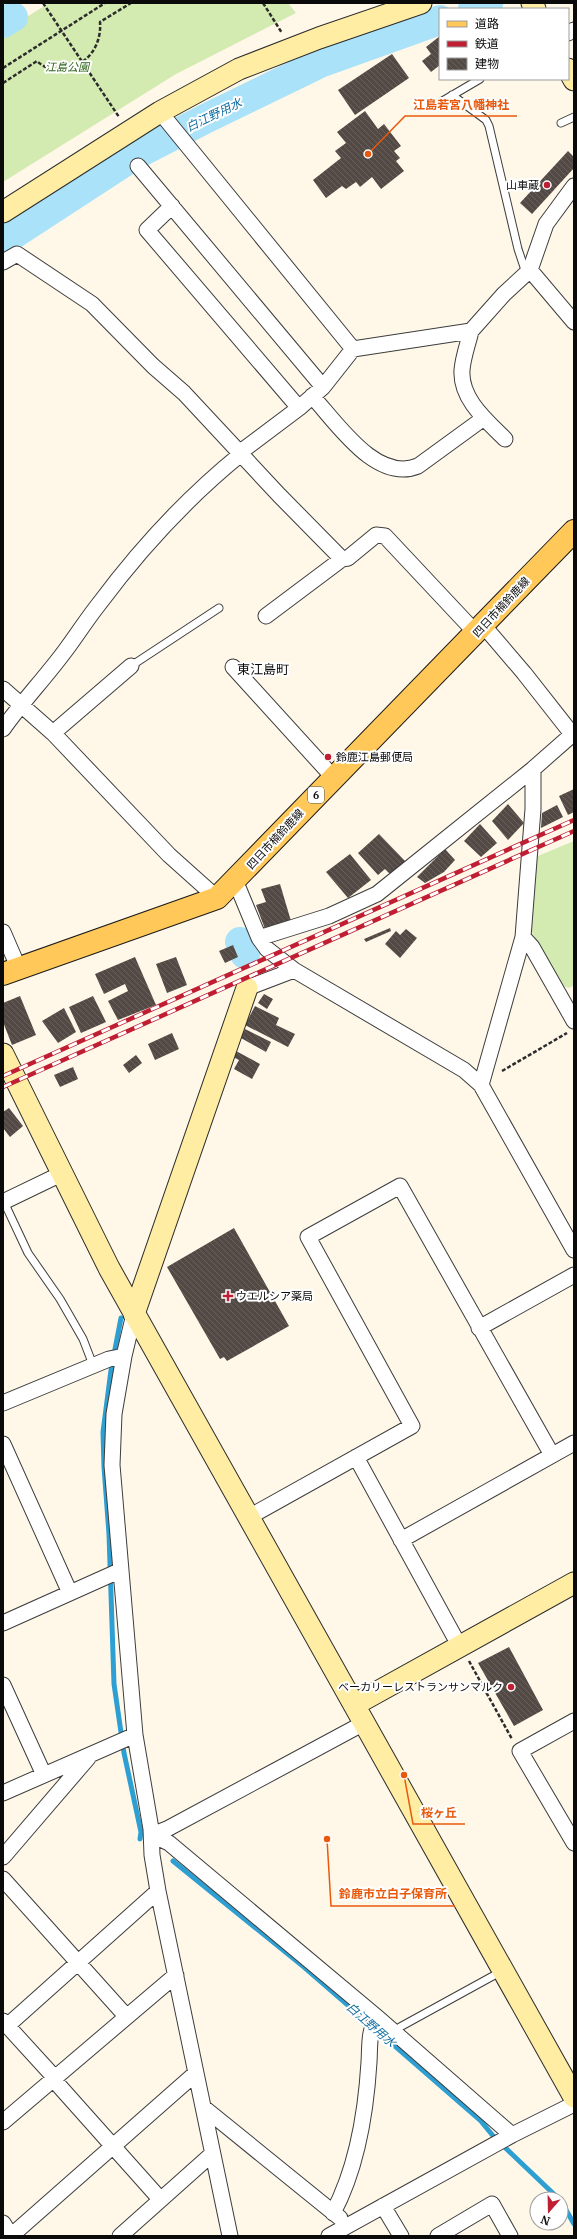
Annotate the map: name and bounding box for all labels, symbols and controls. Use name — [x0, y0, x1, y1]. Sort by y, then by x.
legend — [439, 8, 569, 80]
text: 道路 — [475, 16, 499, 31]
text: 鉄道 — [475, 36, 499, 51]
text: 建物 — [475, 56, 499, 71]
park label: 江島公園 — [45, 60, 91, 74]
callout: 江島若宮八幡神社 — [405, 92, 517, 116]
water label: 白江野用水 — [184, 94, 246, 134]
text: 江島若宮八幡神社 — [413, 97, 509, 112]
place label: 山車蔵 — [506, 178, 539, 192]
marker: 山車蔵 — [542, 180, 552, 190]
street label: 四日市楠鈴鹿線 — [470, 574, 532, 640]
district label: 東江島町 — [237, 661, 289, 678]
place label: 鈴鹿江島郵便局 — [336, 750, 413, 764]
marker: 鈴鹿江島郵便局 — [323, 752, 333, 762]
road number: 6 — [308, 787, 324, 803]
street label: 四日市楠鈴鹿線 — [244, 806, 306, 872]
place label: ウエルシア薬局 — [236, 1289, 313, 1303]
marker: ウエルシア薬局 — [223, 1291, 233, 1301]
place label: ベーカリーレストランサンマルク — [338, 1680, 503, 1694]
marker: ベーカリーレストランサンマルク — [506, 1682, 516, 1692]
callout: 桜ヶ丘 — [413, 1800, 465, 1824]
text: 桜ヶ丘 — [421, 1805, 457, 1820]
callout: 鈴鹿市立白子保育所 — [331, 1882, 455, 1906]
text: 鈴鹿市立白子保育所 — [338, 1886, 447, 1901]
water label: 白江野用水 — [344, 1999, 400, 2051]
north arrow — [529, 2191, 569, 2231]
text: N — [539, 2212, 552, 2228]

